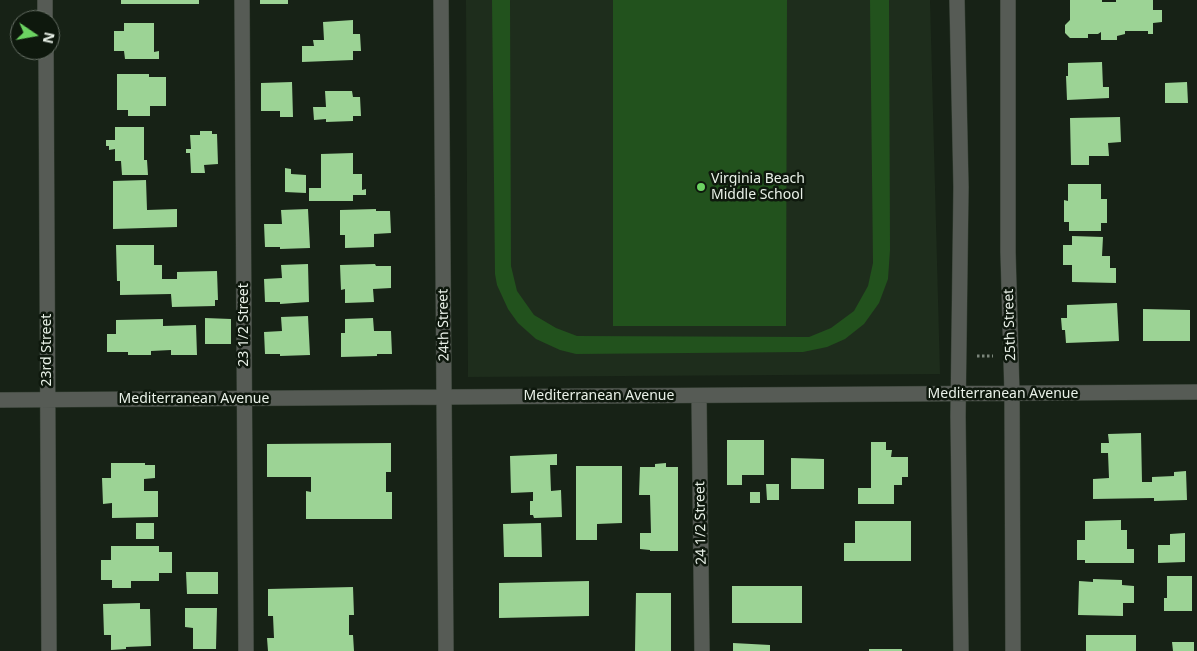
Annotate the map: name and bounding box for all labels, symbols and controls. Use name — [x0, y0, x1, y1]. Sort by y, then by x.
north arrow — [10, 10, 60, 60]
text: N — [39, 30, 60, 46]
place label: Virginia Beach Middle School — [711, 171, 805, 203]
marker: Virginia Beach Middle School — [695, 181, 707, 193]
street label: 23 1/2 Street — [236, 283, 252, 367]
street label: 24th Street — [435, 289, 453, 361]
street label: 25th Street — [1000, 289, 1020, 361]
street label: 23rd Street — [39, 314, 55, 386]
street label: Mediterranean Avenue — [928, 386, 1078, 402]
street label: Mediterranean Avenue — [524, 388, 674, 404]
street label: Mediterranean Avenue — [119, 391, 269, 407]
street label: 24 1/2 Street — [692, 481, 710, 565]

